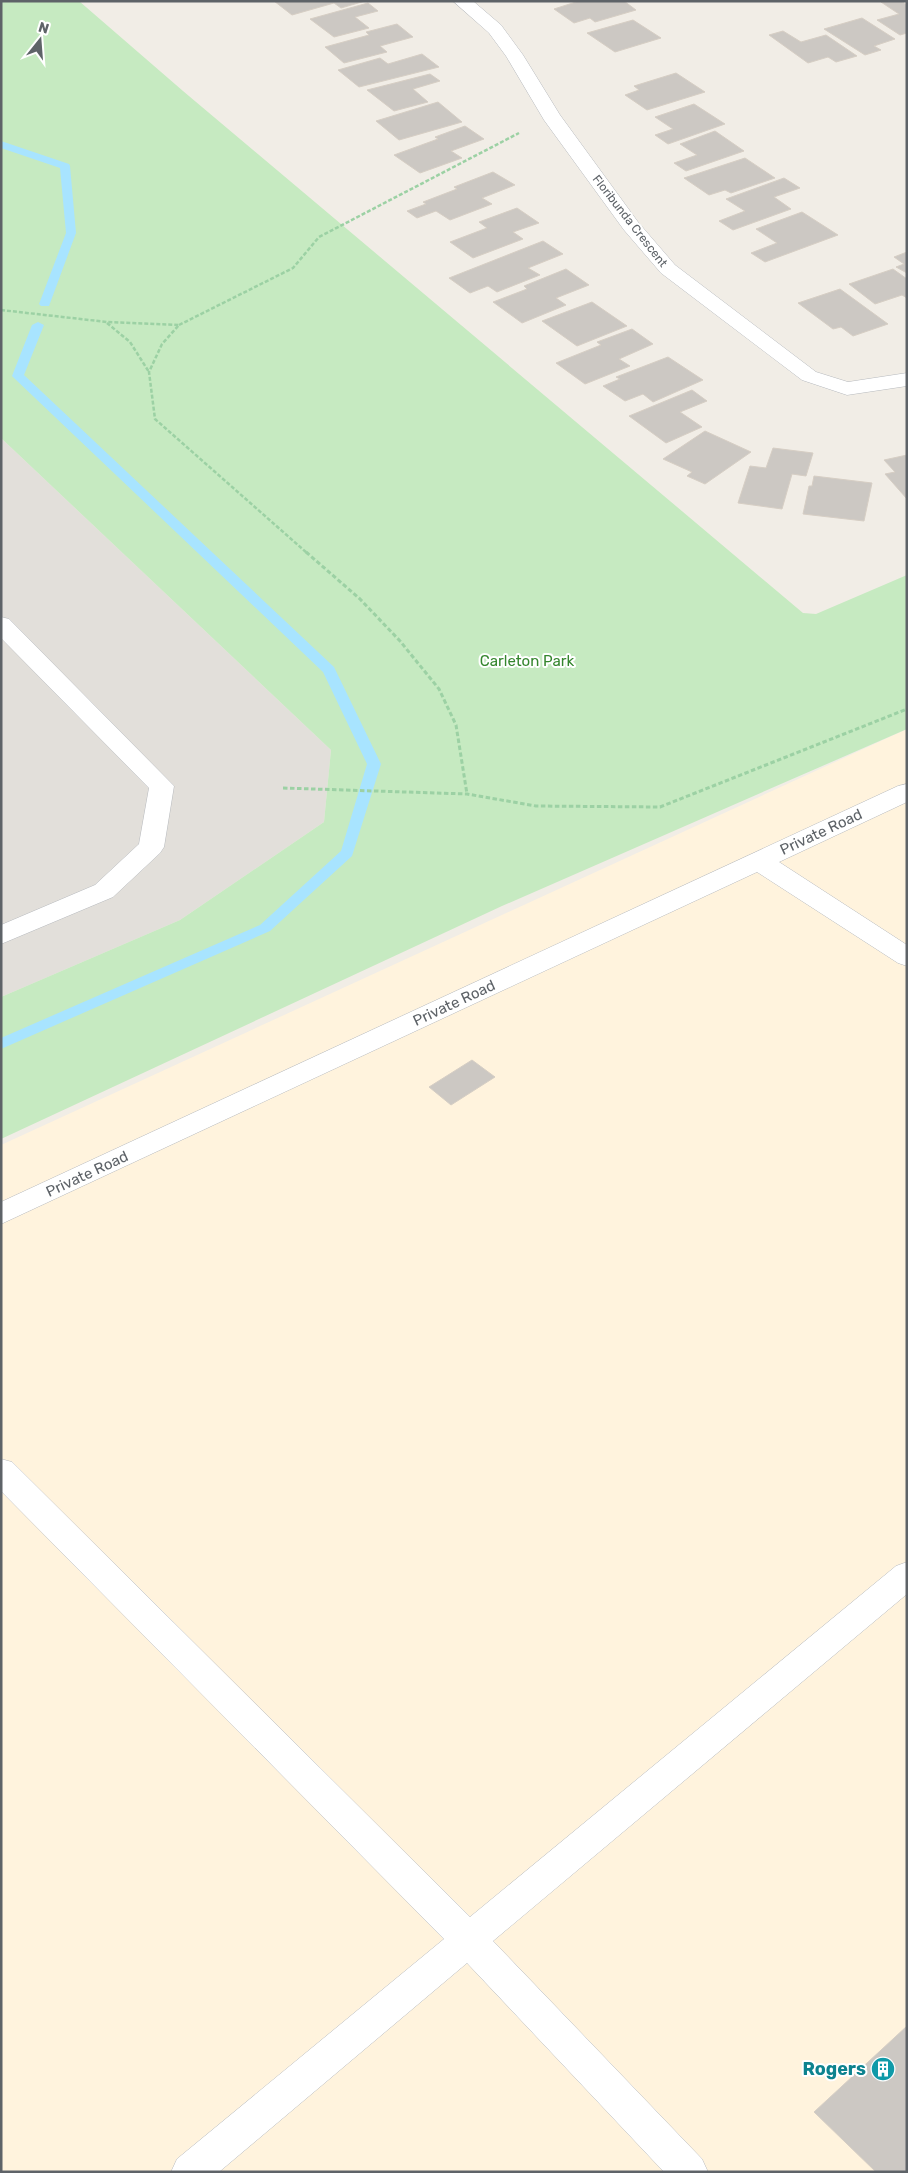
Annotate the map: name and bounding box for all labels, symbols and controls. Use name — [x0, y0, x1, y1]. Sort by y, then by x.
north arrow — [15, 15, 65, 65]
text: N — [36, 18, 51, 38]
street label: Floribunda Crescent — [590, 172, 671, 270]
park label: Carleton Park — [480, 652, 574, 670]
street label: Private Road — [777, 805, 865, 859]
street label: Private Road — [410, 976, 498, 1030]
street label: Private Road — [43, 1147, 131, 1201]
building icon: Rogers — [870, 2056, 896, 2082]
place label: Rogers — [802, 2058, 866, 2080]

